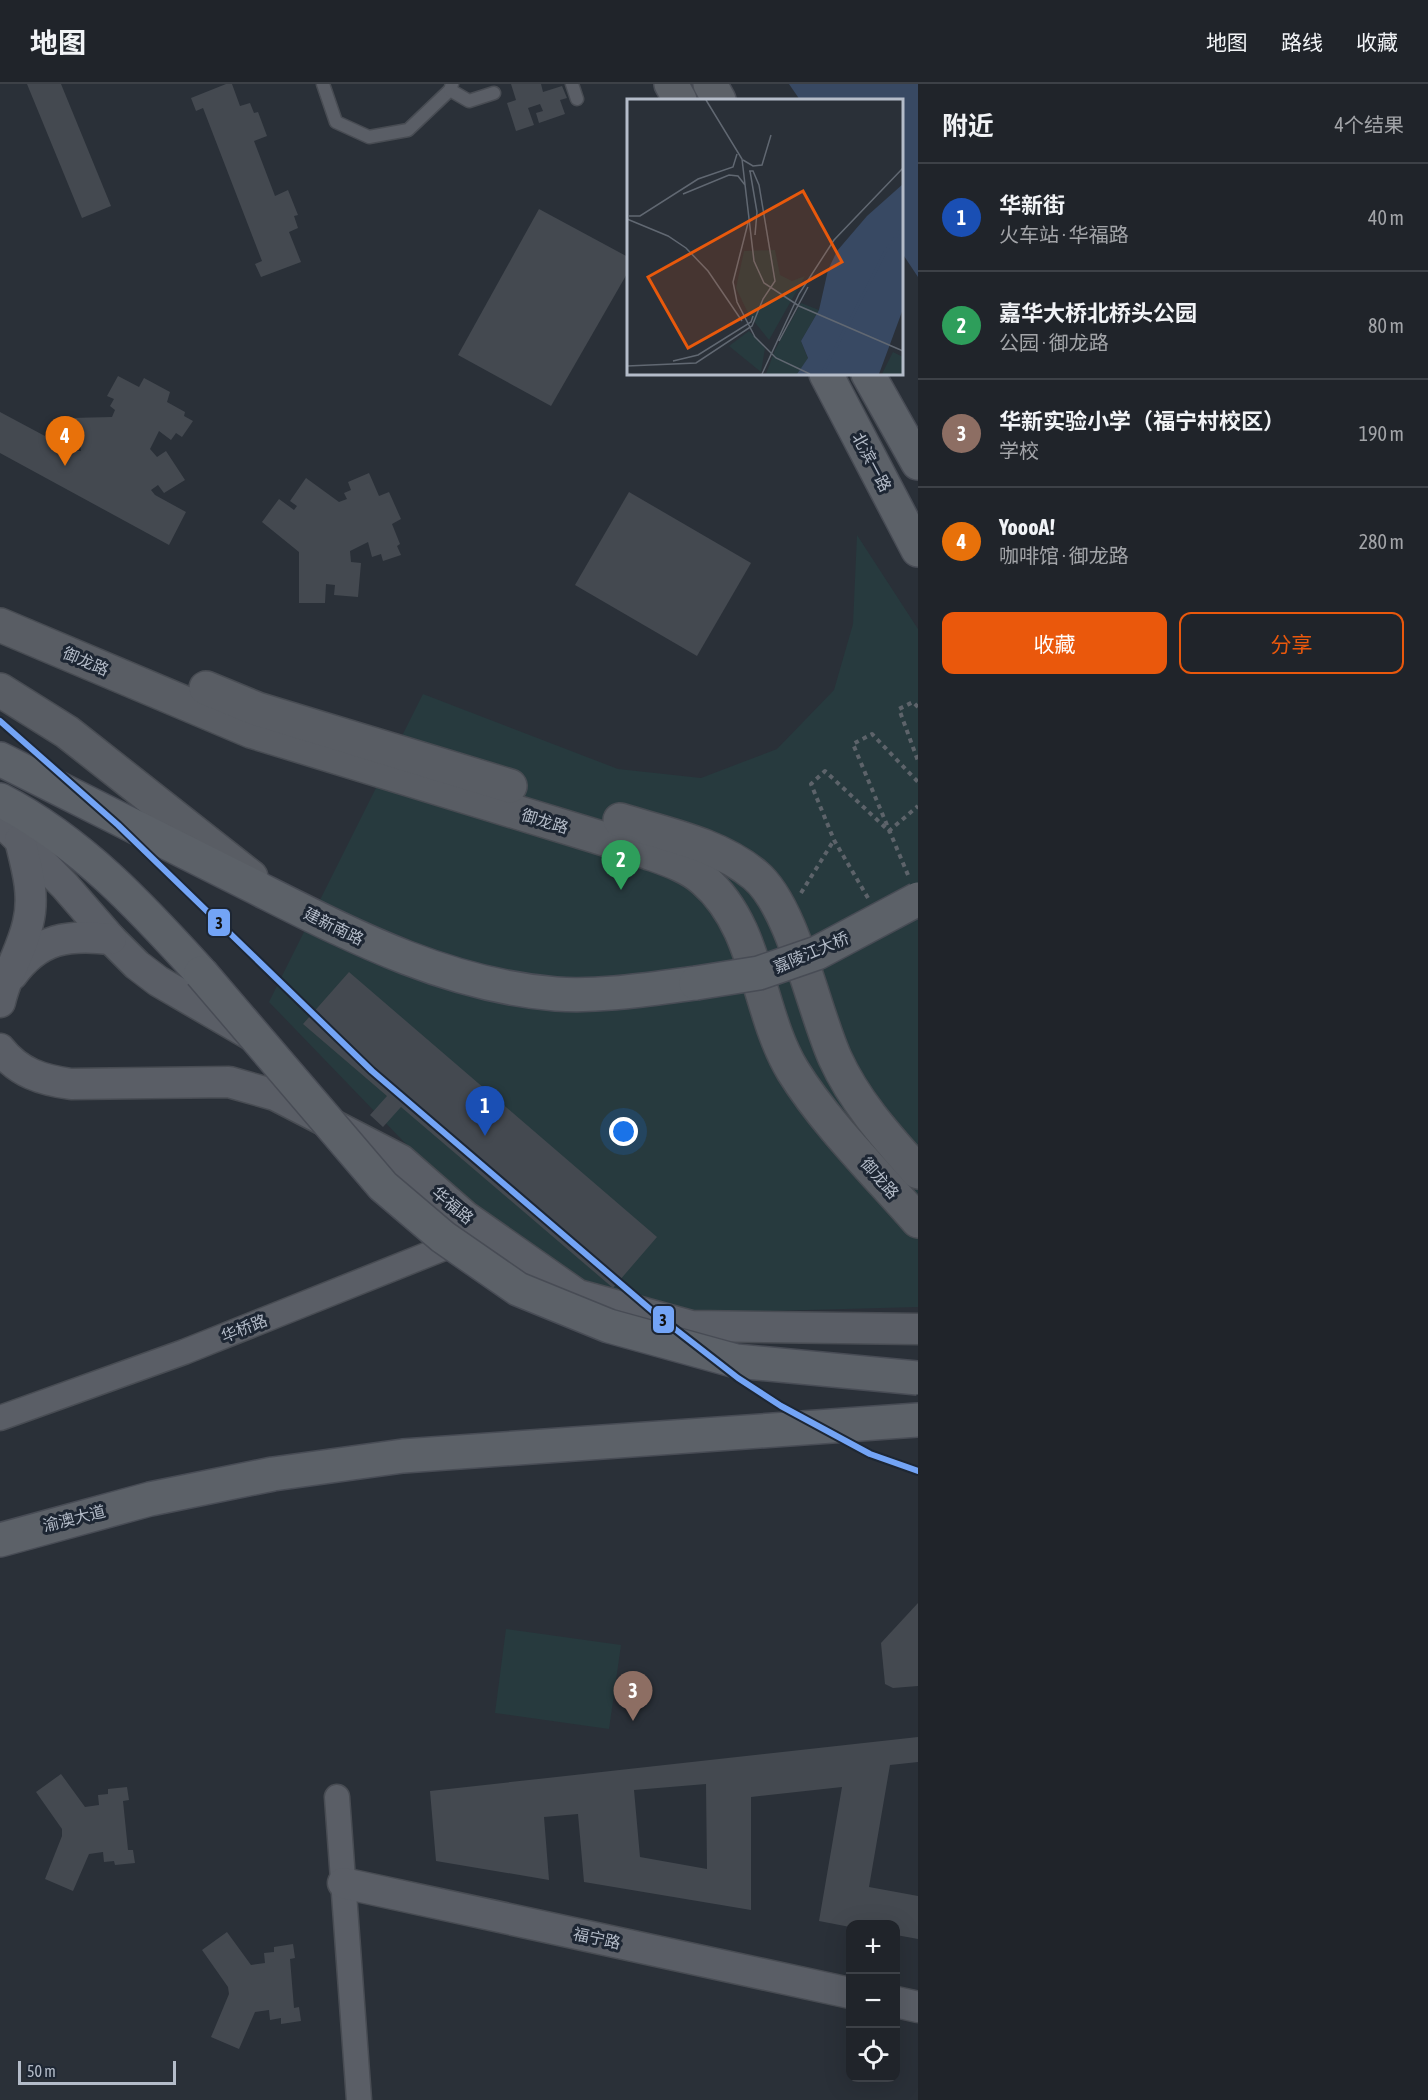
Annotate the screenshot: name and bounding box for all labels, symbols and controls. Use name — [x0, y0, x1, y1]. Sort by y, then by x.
text: 地图 — [30, 27, 86, 59]
text: 地图 — [1206, 30, 1248, 54]
text: 路线 — [1281, 30, 1323, 54]
text: 收藏 — [1356, 30, 1398, 54]
inset map — [627, 99, 903, 375]
text: 附近 — [942, 111, 994, 141]
text: 4个结果 — [1335, 113, 1404, 136]
text: 华新街 — [999, 192, 1065, 218]
text: 1 — [957, 206, 966, 229]
text: 40 m — [1368, 206, 1404, 229]
text: 火车站 · 华福路 — [999, 223, 1129, 246]
text: 嘉华大桥北桥头公园 — [999, 300, 1197, 326]
text: 2 — [957, 314, 966, 337]
text: 80 m — [1368, 314, 1404, 337]
text: 公园 · 御龙路 — [999, 331, 1109, 354]
text: 华新实验小学（福宁村校区） — [999, 408, 1285, 434]
pin: 4 — [46, 416, 84, 466]
text: 3 — [957, 422, 966, 445]
text: 190 m — [1359, 422, 1404, 445]
street label: 北滨一路 — [849, 430, 895, 494]
text: 学校 — [999, 439, 1039, 462]
text: YoooA! — [999, 514, 1055, 540]
text: 4 — [957, 530, 966, 553]
text: 280 m — [1359, 530, 1404, 553]
text: 咖啡馆 · 御龙路 — [999, 544, 1129, 567]
button: 收藏 — [942, 612, 1167, 674]
button: 分享 — [1179, 612, 1404, 674]
street label: 御龙路 — [60, 643, 112, 679]
street label: 御龙路 — [519, 805, 571, 837]
pin: 2 — [602, 840, 640, 890]
street label: 建新南路 — [301, 904, 367, 948]
line badge: 3 — [207, 908, 231, 937]
text: 3 — [215, 914, 223, 932]
street label: 嘉陵江大桥 — [771, 928, 851, 976]
pin: 1 — [466, 1086, 504, 1136]
your location — [609, 1117, 638, 1146]
street label: 御龙路 — [857, 1154, 903, 1202]
street label: 华福路 — [429, 1183, 477, 1227]
line badge: 3 — [652, 1305, 675, 1334]
street label: 华桥路 — [218, 1311, 270, 1345]
text: 3 — [659, 1311, 667, 1329]
street label: 渝澳大道 — [41, 1502, 107, 1534]
pin: 3 — [614, 1672, 652, 1721]
map controls — [846, 1920, 900, 2082]
button: + — [846, 1920, 900, 1974]
street label: 福宁路 — [572, 1924, 622, 1952]
button: − — [846, 1974, 900, 2028]
button: locate — [846, 2028, 900, 2082]
scale bar — [18, 2058, 176, 2086]
text: 50 m — [27, 2062, 56, 2080]

